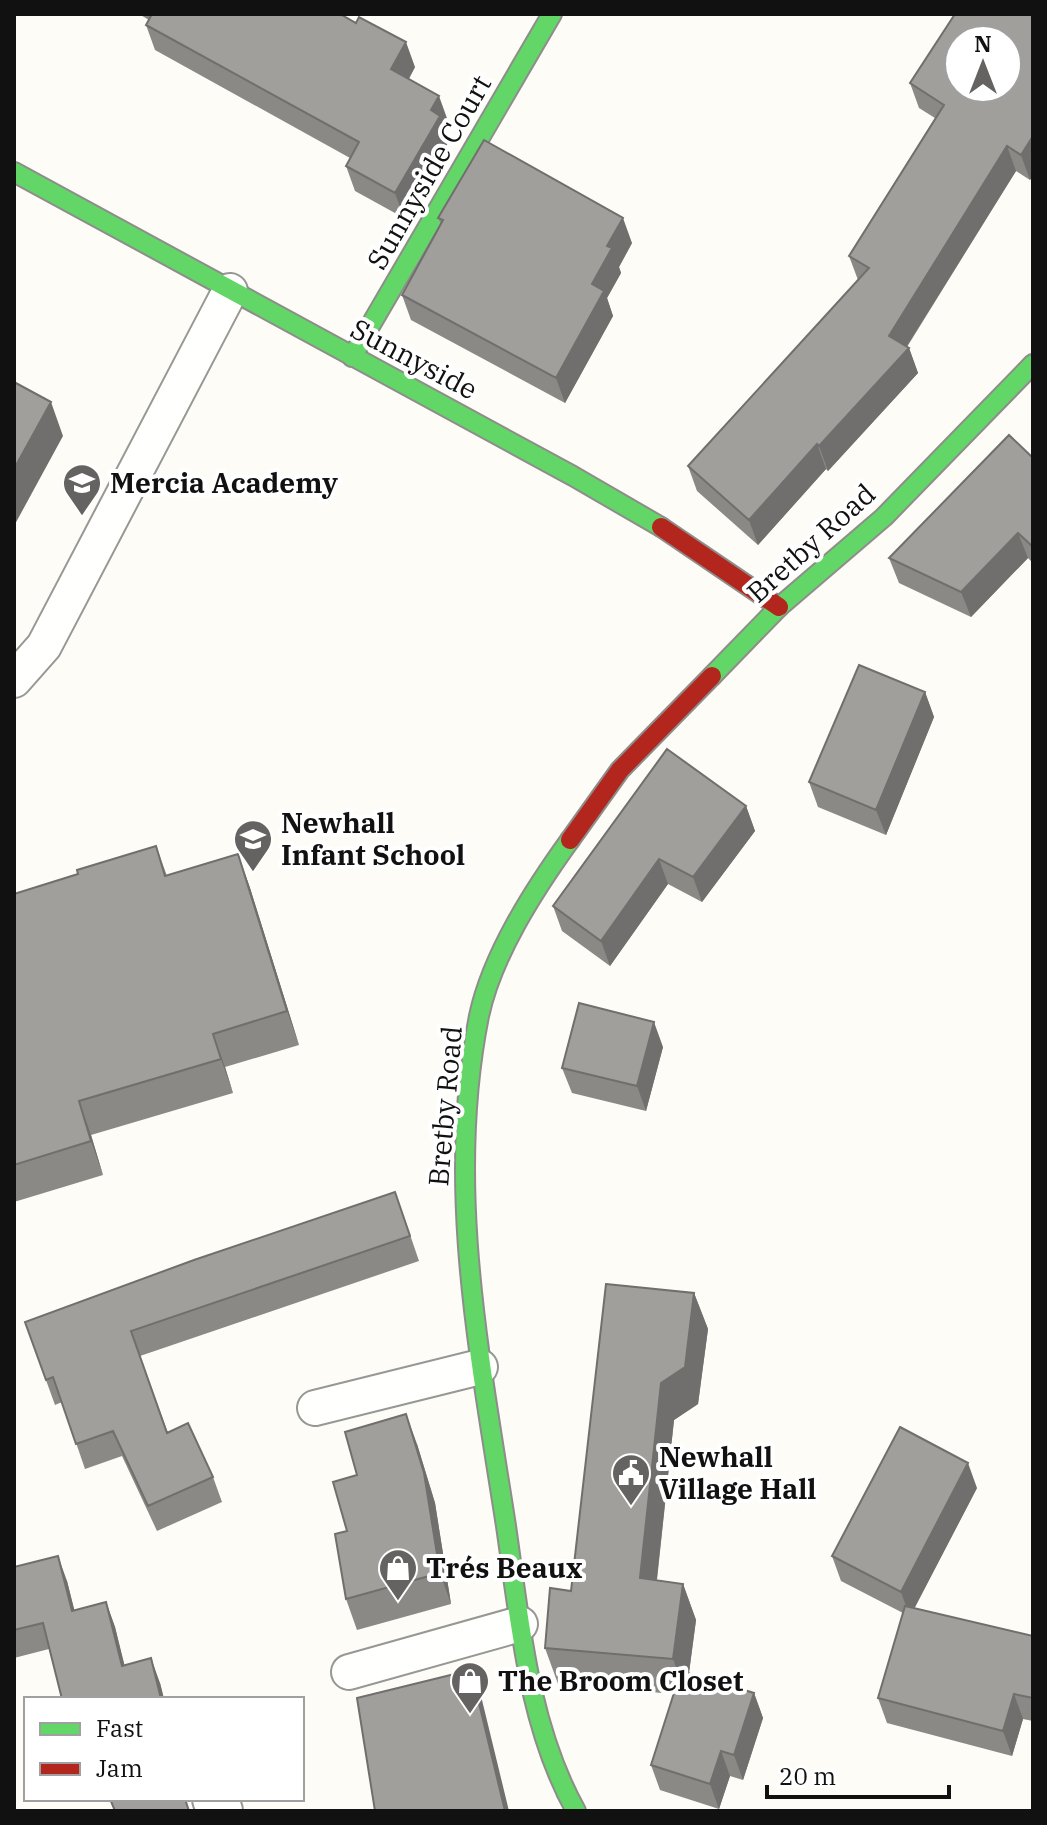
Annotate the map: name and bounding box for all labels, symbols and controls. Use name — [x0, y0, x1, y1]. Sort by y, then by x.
north arrow — [943, 24, 1023, 104]
text: N — [974, 29, 992, 58]
street label: Sunnyside Court — [358, 68, 499, 276]
street label: Sunnyside — [344, 310, 484, 407]
school or university icon: Mercia Academy — [61, 462, 103, 517]
place label: Mercia Academy — [110, 464, 338, 501]
street label: Bretby Road — [738, 475, 883, 610]
place label: Newhall Infant School — [281, 804, 465, 873]
school or university icon: Newhall Infant School — [232, 818, 274, 873]
street label: Bretby Road — [419, 1024, 470, 1188]
place label: Newhall Village Hall — [659, 1438, 816, 1507]
public building icon: Newhall Village Hall — [610, 1452, 652, 1507]
shop icon: Trés Beaux — [377, 1547, 419, 1602]
place label: Trés Beaux — [426, 1549, 583, 1586]
shop icon: The Broom Closet — [449, 1660, 491, 1715]
place label: The Broom Closet — [498, 1662, 743, 1699]
legend — [24, 1697, 304, 1801]
text: Fast — [96, 1712, 143, 1744]
scale bar — [767, 1749, 949, 1799]
text: Jam — [96, 1752, 143, 1784]
text: 20 m — [779, 1760, 836, 1792]

